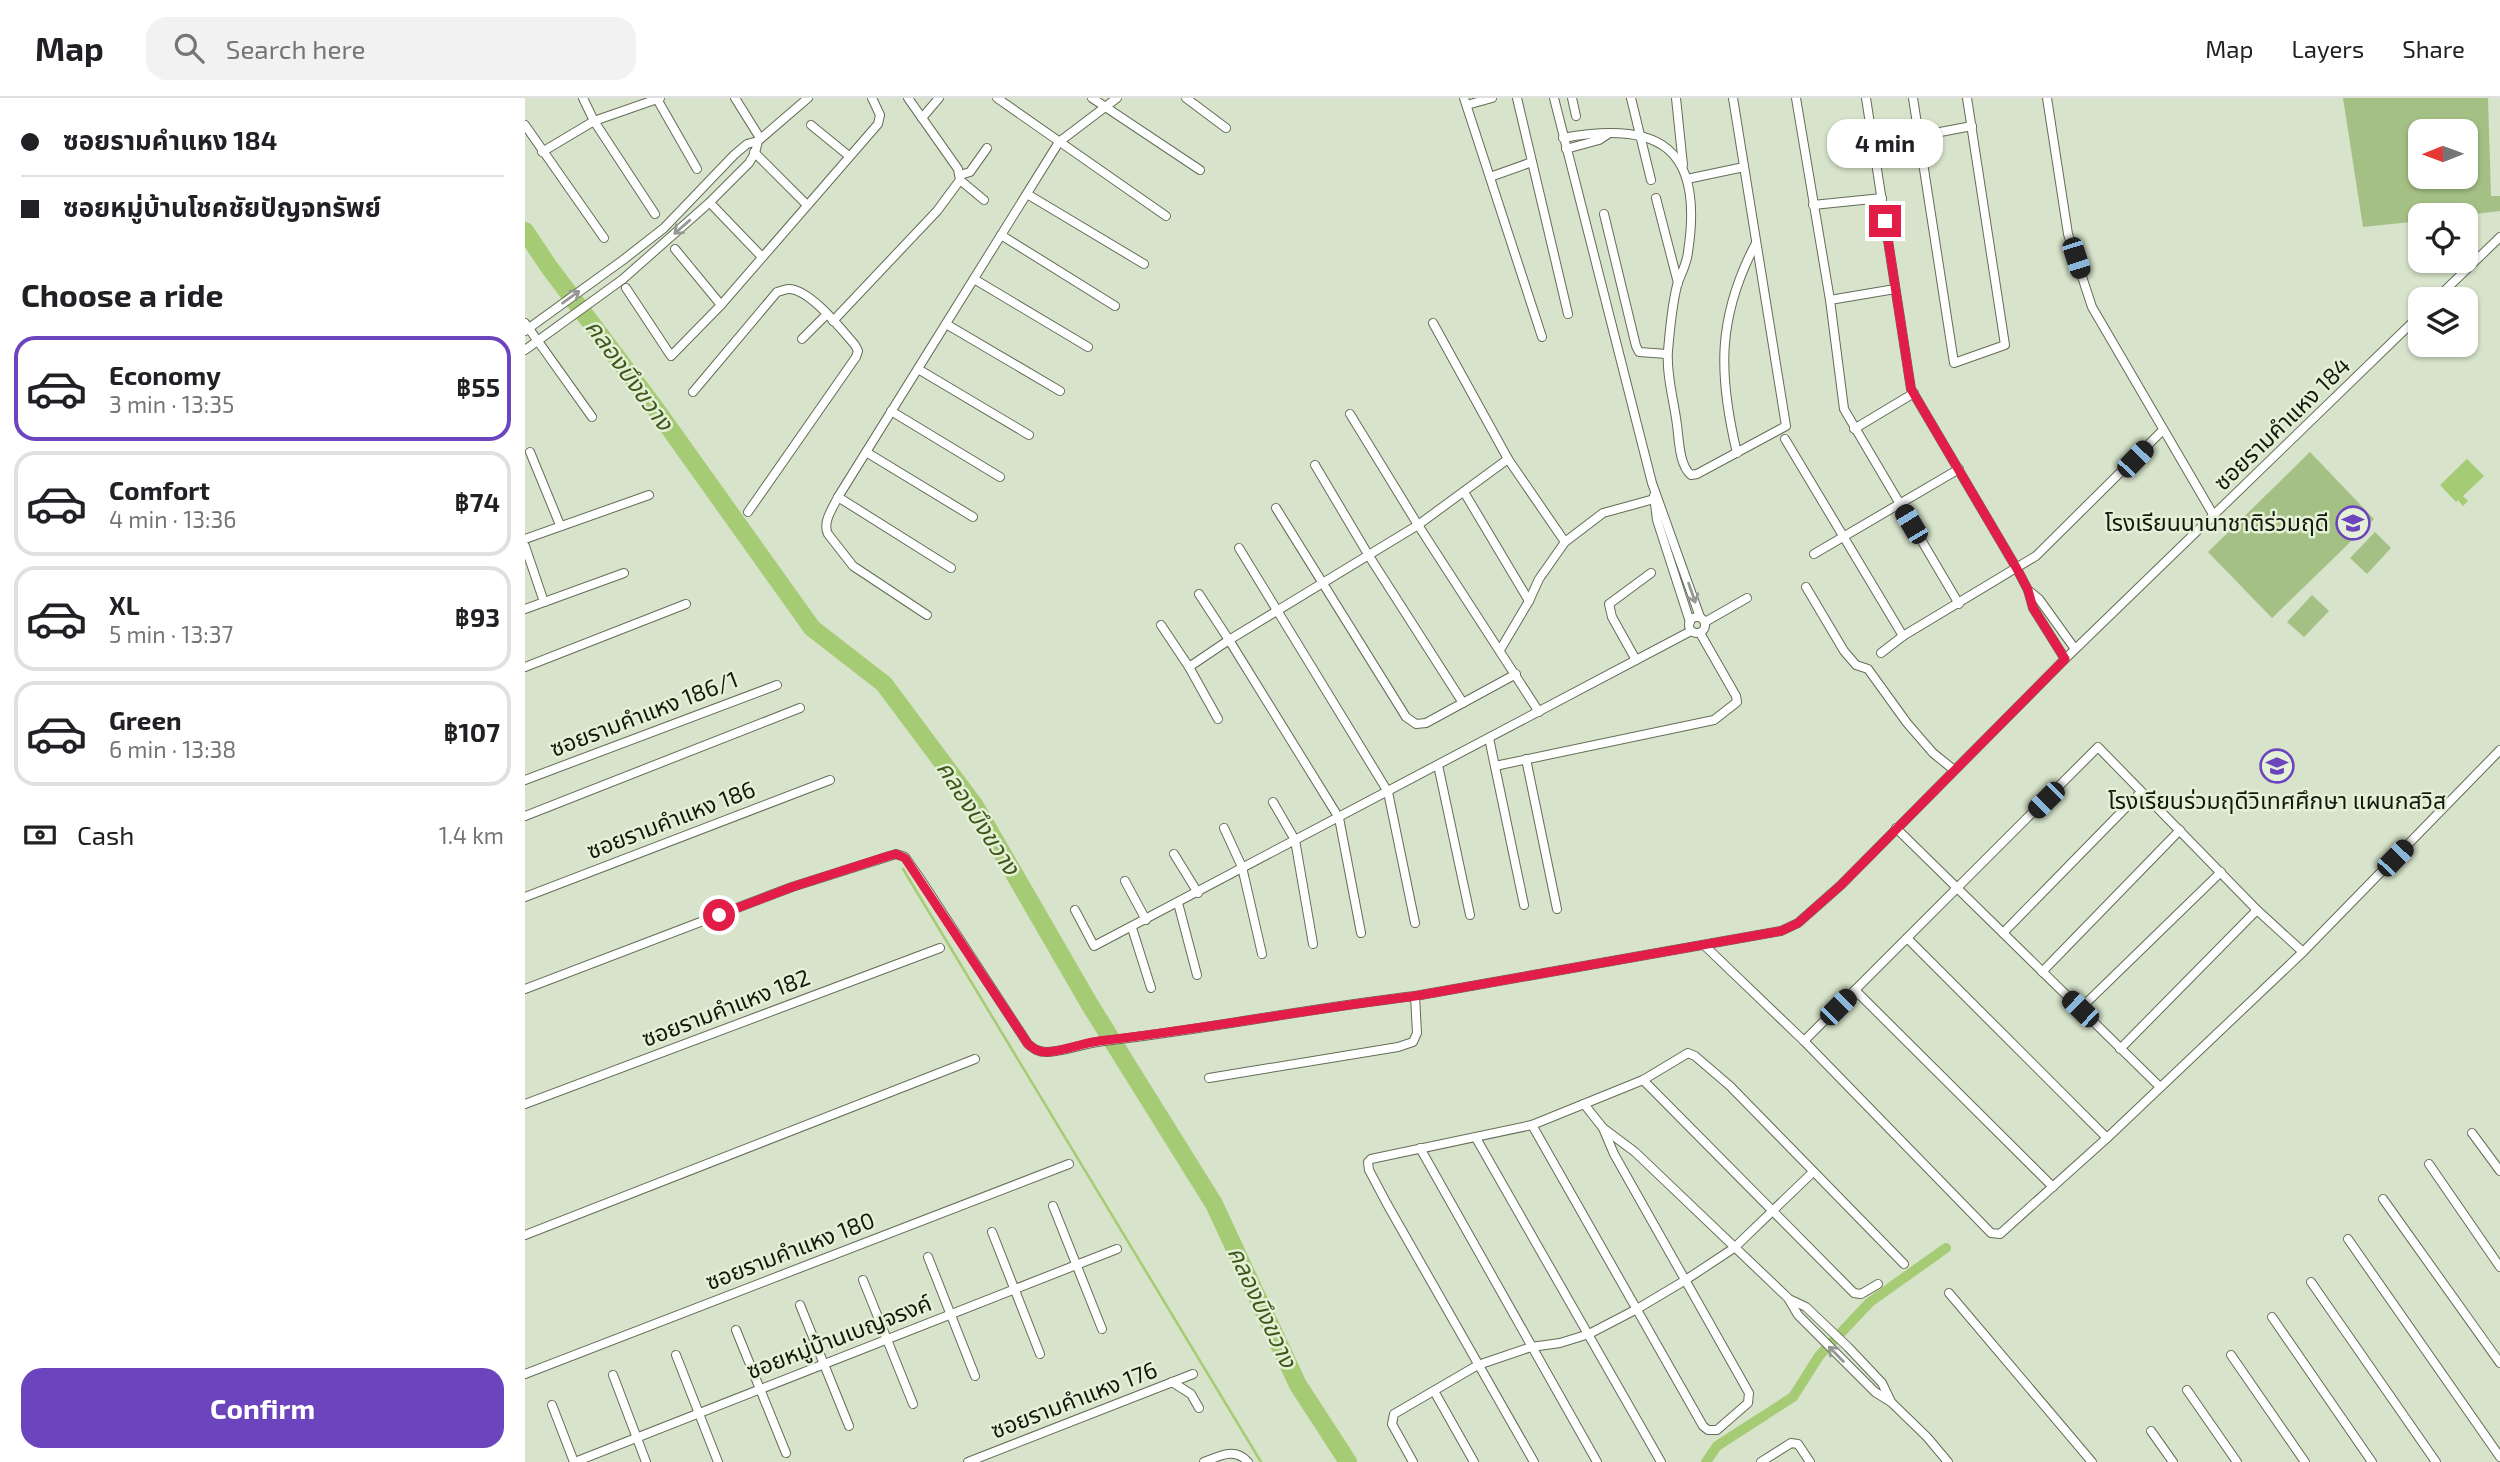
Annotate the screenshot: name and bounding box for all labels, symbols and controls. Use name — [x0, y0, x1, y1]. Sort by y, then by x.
search box — [146, 17, 636, 80]
text: Map — [35, 28, 104, 68]
icon: search — [170, 29, 208, 67]
text: Search here — [226, 33, 365, 64]
text: Map — [2205, 34, 2253, 63]
text: Layers — [2291, 34, 2364, 63]
text: Share — [2402, 34, 2465, 63]
north arrow — [2408, 119, 2478, 189]
map controls — [2408, 119, 2478, 357]
callout: 4 min — [1827, 120, 1943, 169]
text: ซอยรามคำแหง 184 — [63, 124, 277, 155]
text: 4 min — [1855, 129, 1915, 157]
text: ซอยหมู่บ้านโชคชัยปัญจทรัพย์ — [63, 191, 381, 222]
button: locate — [2408, 203, 2478, 273]
route end — [1869, 205, 1901, 237]
one-way arrow — [673, 219, 691, 235]
car — [2060, 235, 2093, 281]
text: Choose a ride — [21, 275, 224, 313]
button: layers — [2408, 287, 2478, 357]
one-way arrow — [561, 290, 580, 305]
water label: คลองบึงขวาง — [580, 313, 681, 436]
street label: ซอยรามคำแหง 184 — [2207, 351, 2355, 496]
icon: car — [25, 357, 88, 420]
text: Economy — [109, 359, 221, 390]
text: ฿55 — [456, 371, 500, 402]
text: 3 min · 13:35 — [109, 390, 234, 418]
car — [2113, 437, 2158, 481]
icon: car — [25, 472, 88, 535]
text: Comfort — [109, 474, 210, 505]
text: ฿74 — [455, 486, 500, 517]
car — [1892, 501, 1931, 547]
school or university icon: โรงเรียนนานาชาติร่วมฤดี — [2334, 504, 2372, 542]
text: 4 min · 13:36 — [109, 505, 237, 533]
place label: โรงเรียนนานาชาติร่วมฤดี — [2105, 508, 2329, 536]
one-way arrow — [1687, 581, 1699, 603]
icon: car — [25, 587, 88, 650]
text: XL — [109, 589, 140, 620]
text: ฿93 — [455, 601, 500, 632]
text: 5 min · 13:37 — [109, 620, 233, 648]
street label: ซอยรามคำแหง 186/1 — [546, 664, 742, 762]
icon: car — [25, 702, 88, 765]
text: Green — [109, 704, 182, 735]
text: ฿107 — [444, 716, 500, 747]
text: 6 min · 13:38 — [109, 735, 236, 763]
school or university icon: โรงเรียนร่วมฤดีวิเทศศึกษา แผนกสวิส — [2258, 747, 2296, 785]
water label: คลองบึงขวาง — [932, 755, 1027, 881]
street label: ซอยรามคำแหง 186 — [582, 774, 759, 864]
car — [2024, 778, 2069, 822]
place label: โรงเรียนร่วมฤดีวิเทศศึกษา แผนกสวิส — [2108, 786, 2446, 814]
icon: cash — [21, 816, 59, 854]
text: Cash — [77, 819, 134, 850]
text: 1.4 km — [439, 821, 504, 849]
car — [2373, 836, 2418, 880]
route start — [703, 899, 735, 931]
street label: ซอยรามคำแหง 182 — [638, 962, 814, 1052]
car — [1816, 985, 1861, 1029]
car — [2058, 987, 2103, 1031]
street label: ซอยรามคำแหง 180 — [701, 1205, 878, 1295]
water label: คลองบึงขวาง — [1223, 1241, 1304, 1372]
street label: ซอยหมู่บ้านเบญจรงค์ — [742, 1288, 936, 1386]
one-way arrow — [1828, 1345, 1845, 1362]
street label: ซอยรามคำแหง 176 — [986, 1354, 1161, 1444]
button: Confirm — [21, 1368, 504, 1448]

